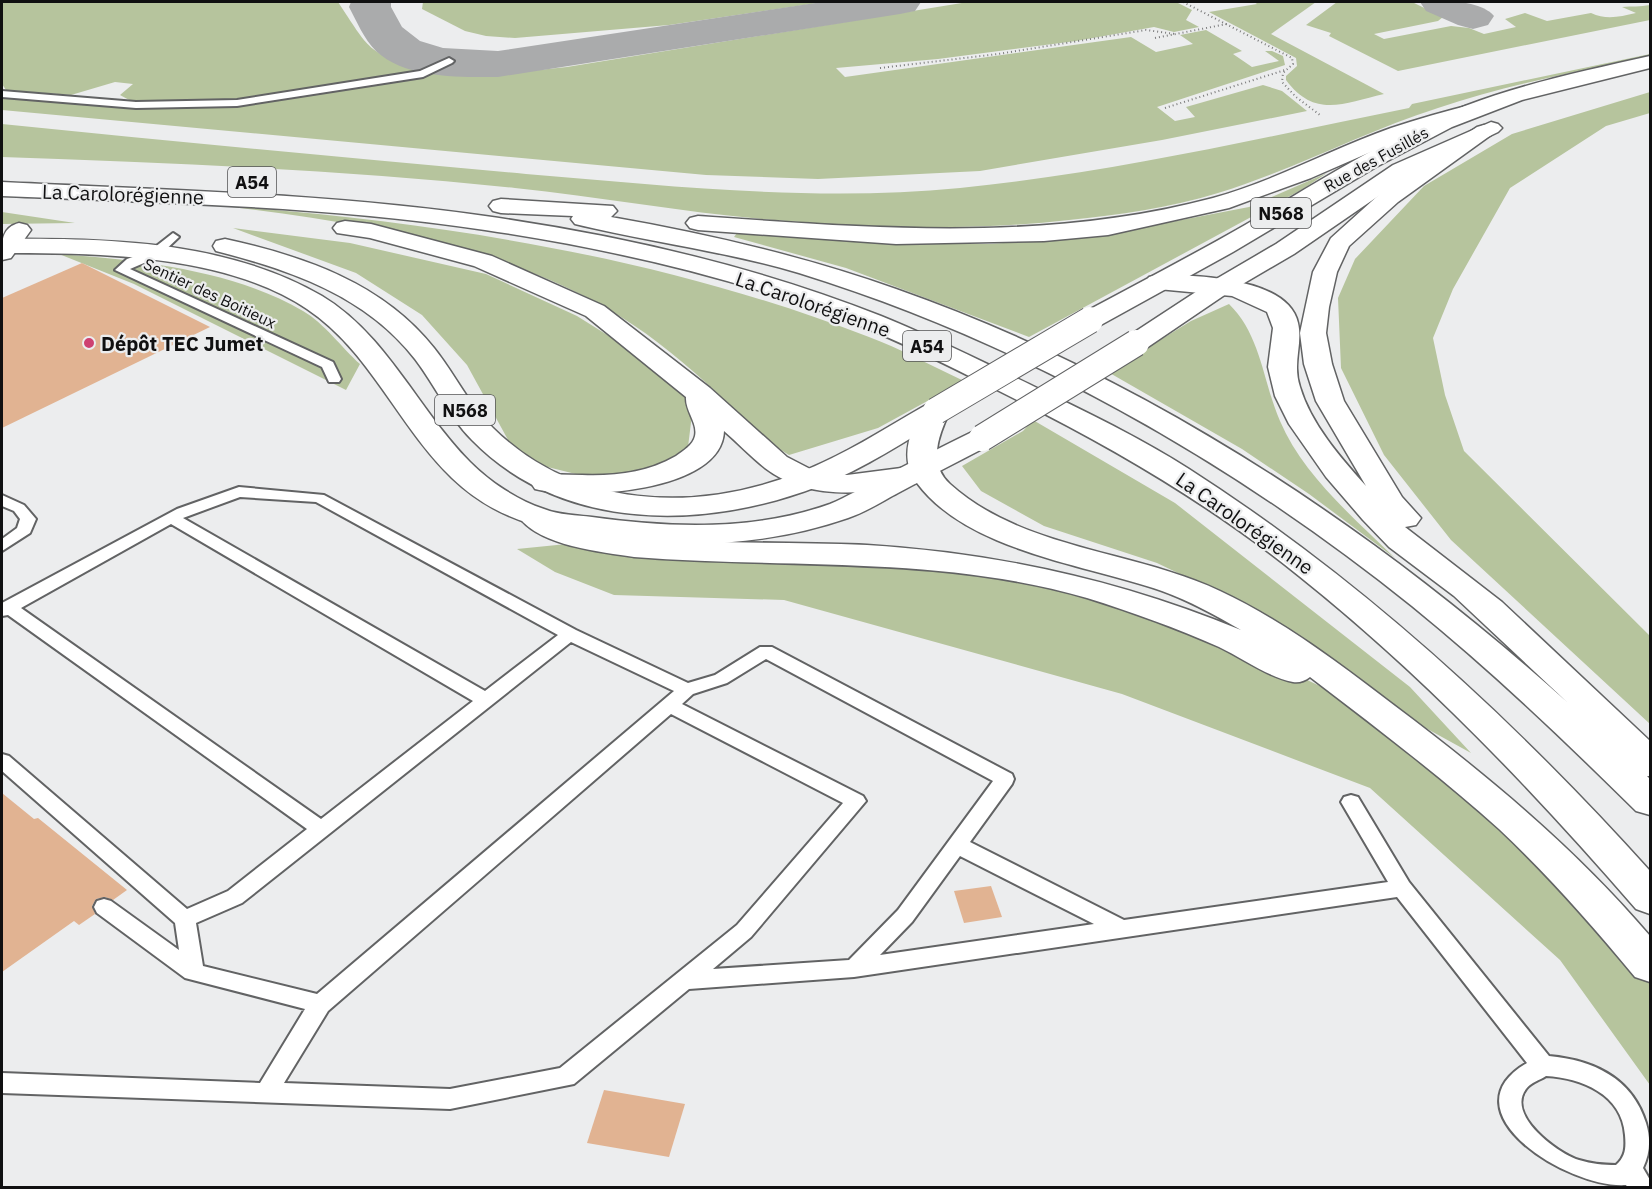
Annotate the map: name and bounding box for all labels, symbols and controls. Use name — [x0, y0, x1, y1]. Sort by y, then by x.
street label: Rue des Fusillés — [1320, 122, 1432, 196]
road number: A54 — [228, 167, 276, 197]
street label: La Carolorégienne — [42, 178, 204, 210]
road number: N568 — [1251, 198, 1311, 228]
street label: Sentier des Boitieux — [141, 254, 279, 332]
street label: La Carolorégienne — [732, 265, 894, 343]
place label: Dépôt TEC Jumet — [101, 330, 263, 357]
road number: A54 — [903, 331, 951, 361]
marker: Dépôt TEC Jumet — [82, 336, 96, 350]
road number: N568 — [435, 395, 495, 425]
street label: La Carolorégienne — [1171, 465, 1319, 581]

